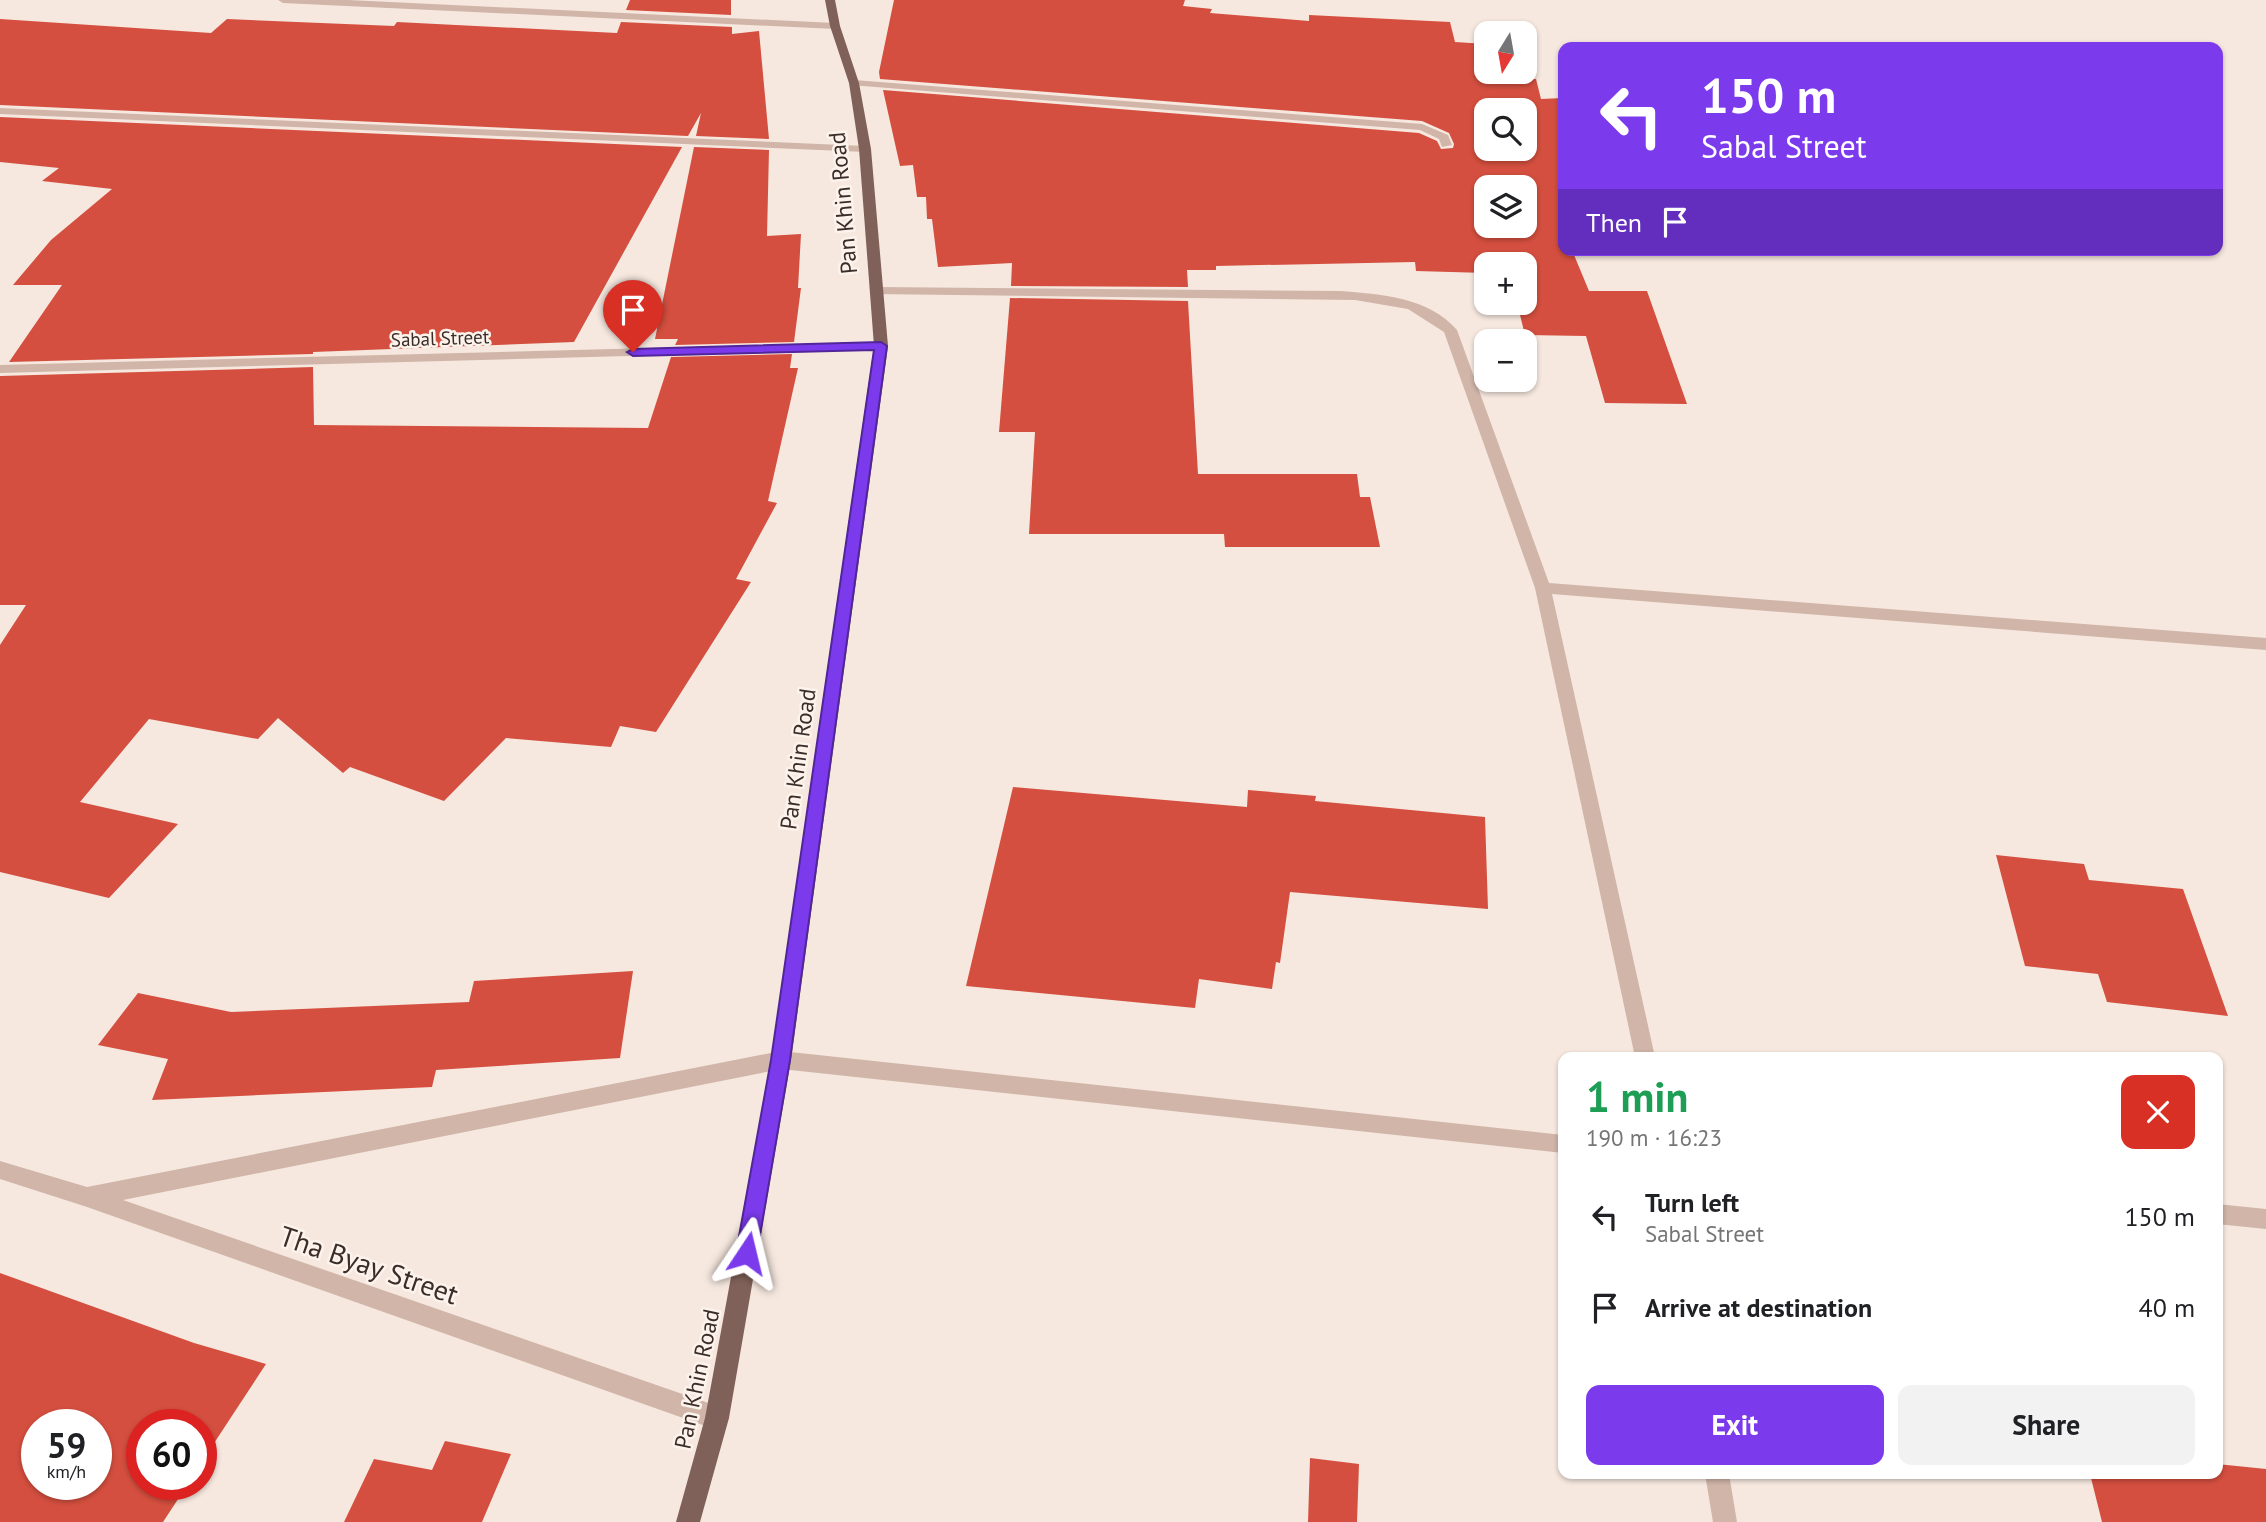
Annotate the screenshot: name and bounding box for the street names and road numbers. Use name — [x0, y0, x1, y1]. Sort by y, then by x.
street label: Pan Khin Road — [822, 131, 863, 275]
street label: Sabal Street — [390, 324, 490, 352]
street label: Pan Khin Road — [773, 686, 822, 831]
street label: Tha Byay Street — [275, 1217, 464, 1313]
street label: Pan Khin Road — [668, 1306, 725, 1452]

